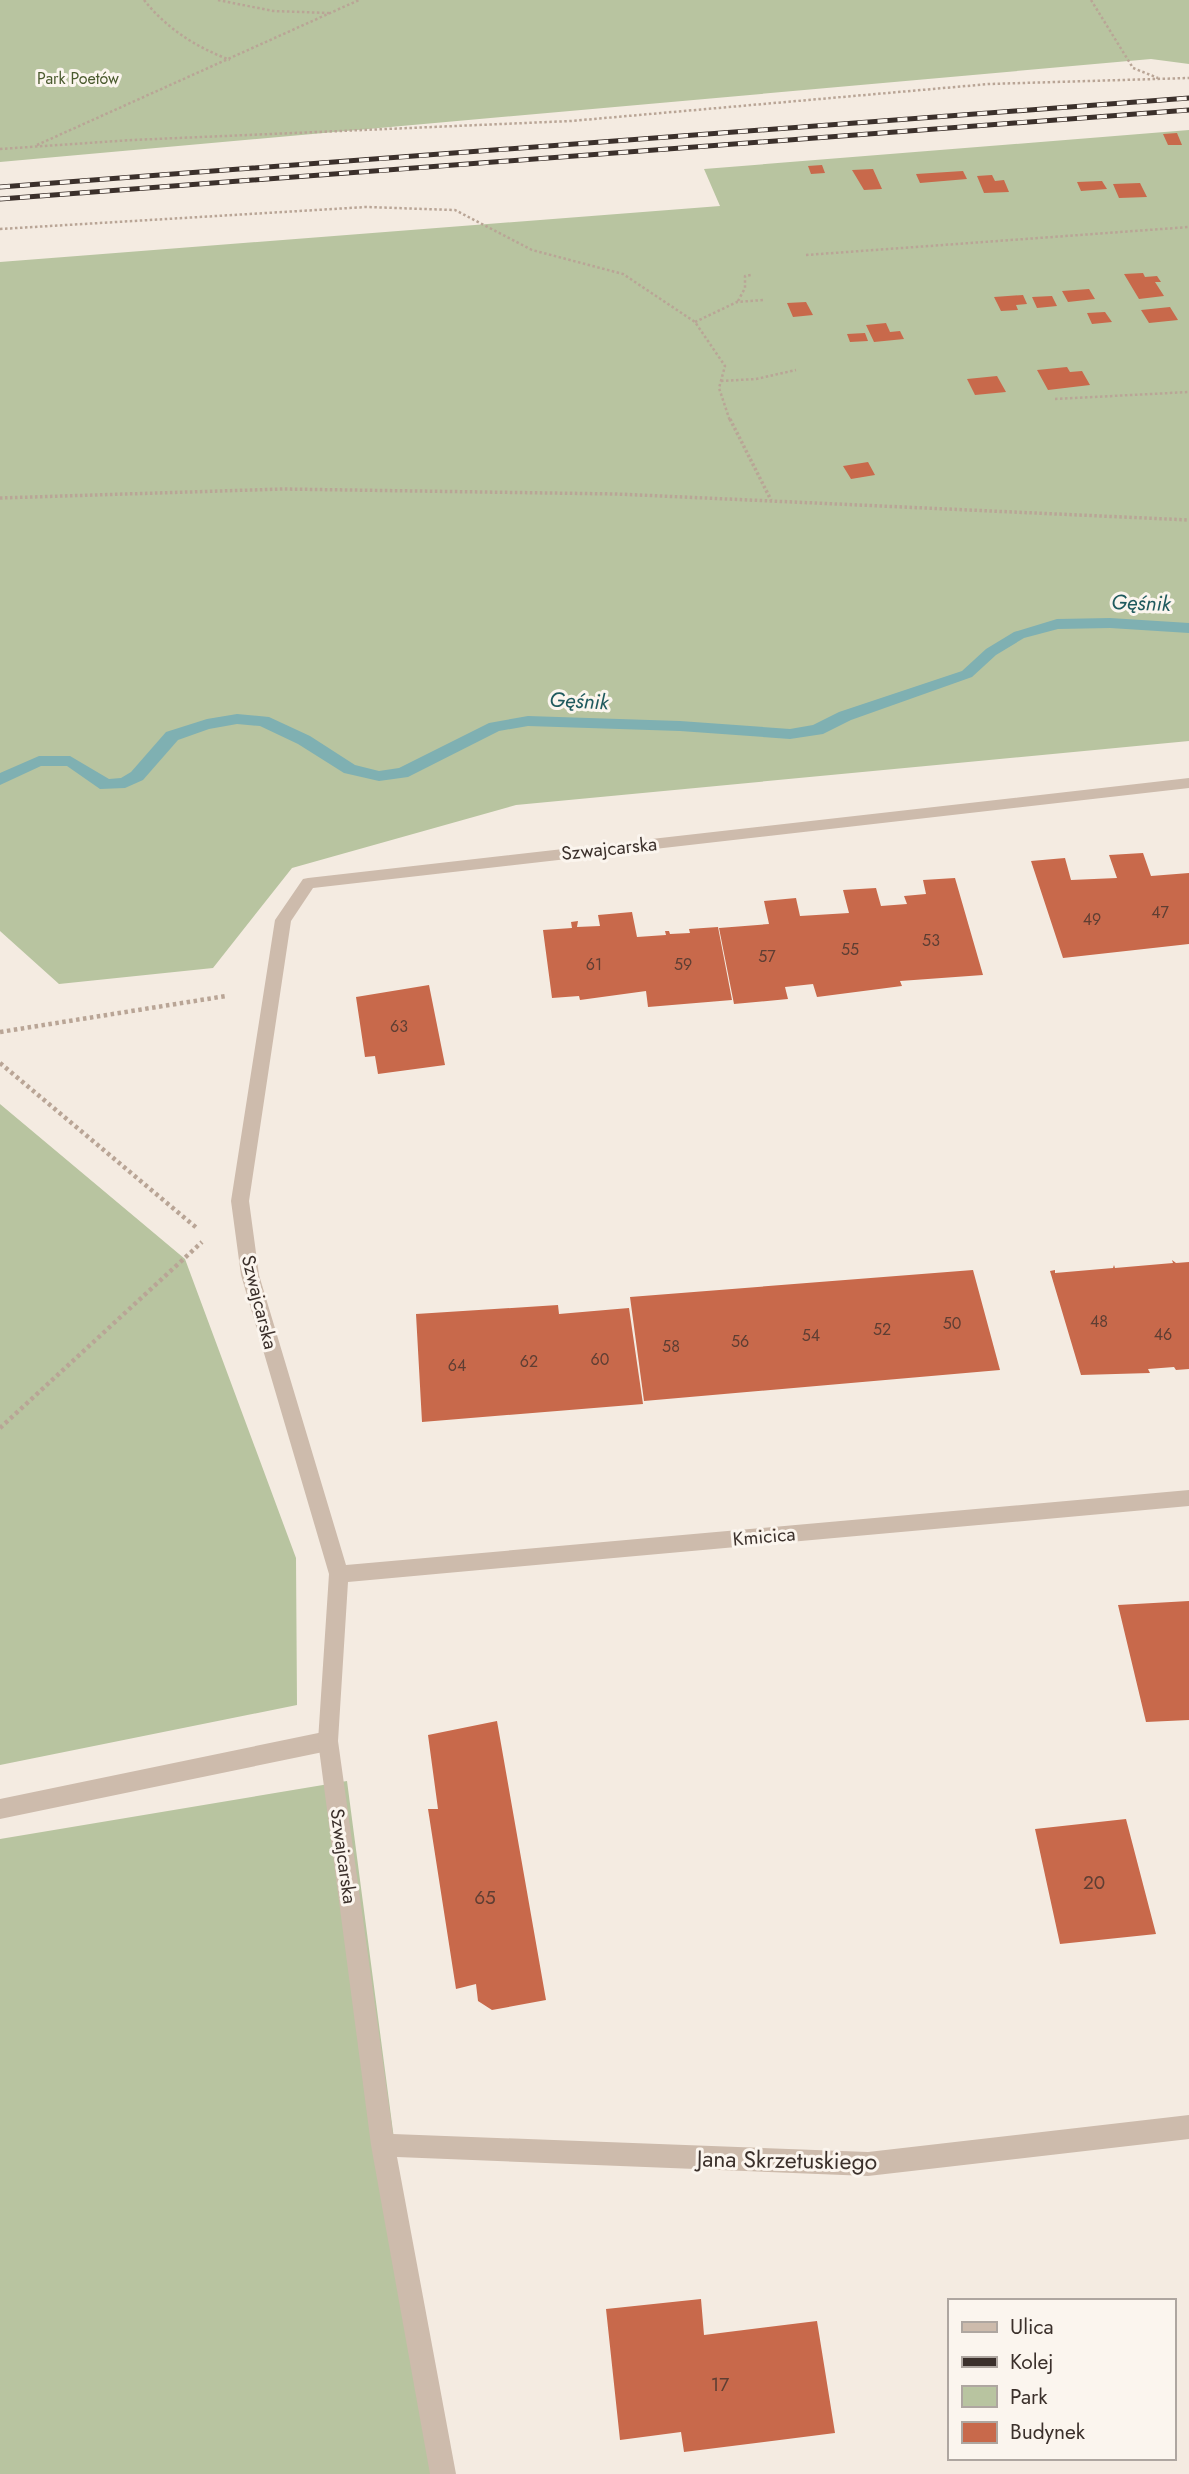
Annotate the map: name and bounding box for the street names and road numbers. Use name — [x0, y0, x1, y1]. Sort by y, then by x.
street label: Szwajcarska — [560, 830, 658, 867]
street label: Szwajcarska — [235, 1252, 284, 1352]
street label: Kmicica — [732, 1520, 796, 1553]
street label: Szwajcarska — [323, 1807, 364, 1906]
street label: Jana Skrzetuskiego — [693, 2141, 878, 2179]

